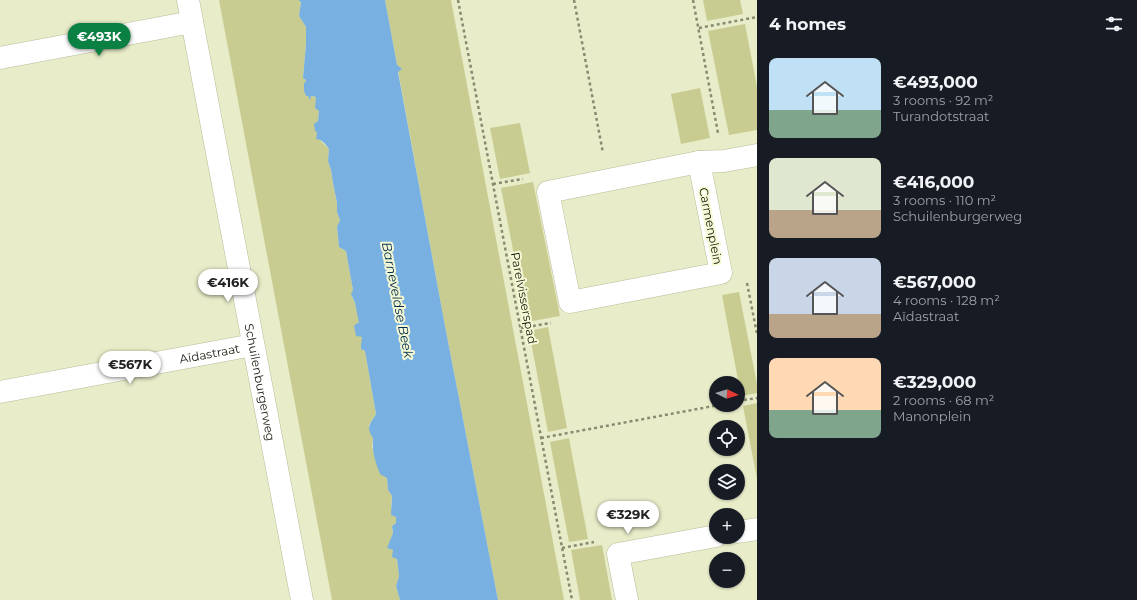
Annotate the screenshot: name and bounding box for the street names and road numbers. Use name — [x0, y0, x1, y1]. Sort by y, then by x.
street label: Carmenplein — [696, 186, 726, 266]
street label: Parelvisserspad — [508, 251, 540, 345]
street label: Schuilenburgerweg — [242, 322, 279, 442]
street label: Aïdastraat — [178, 340, 241, 366]

